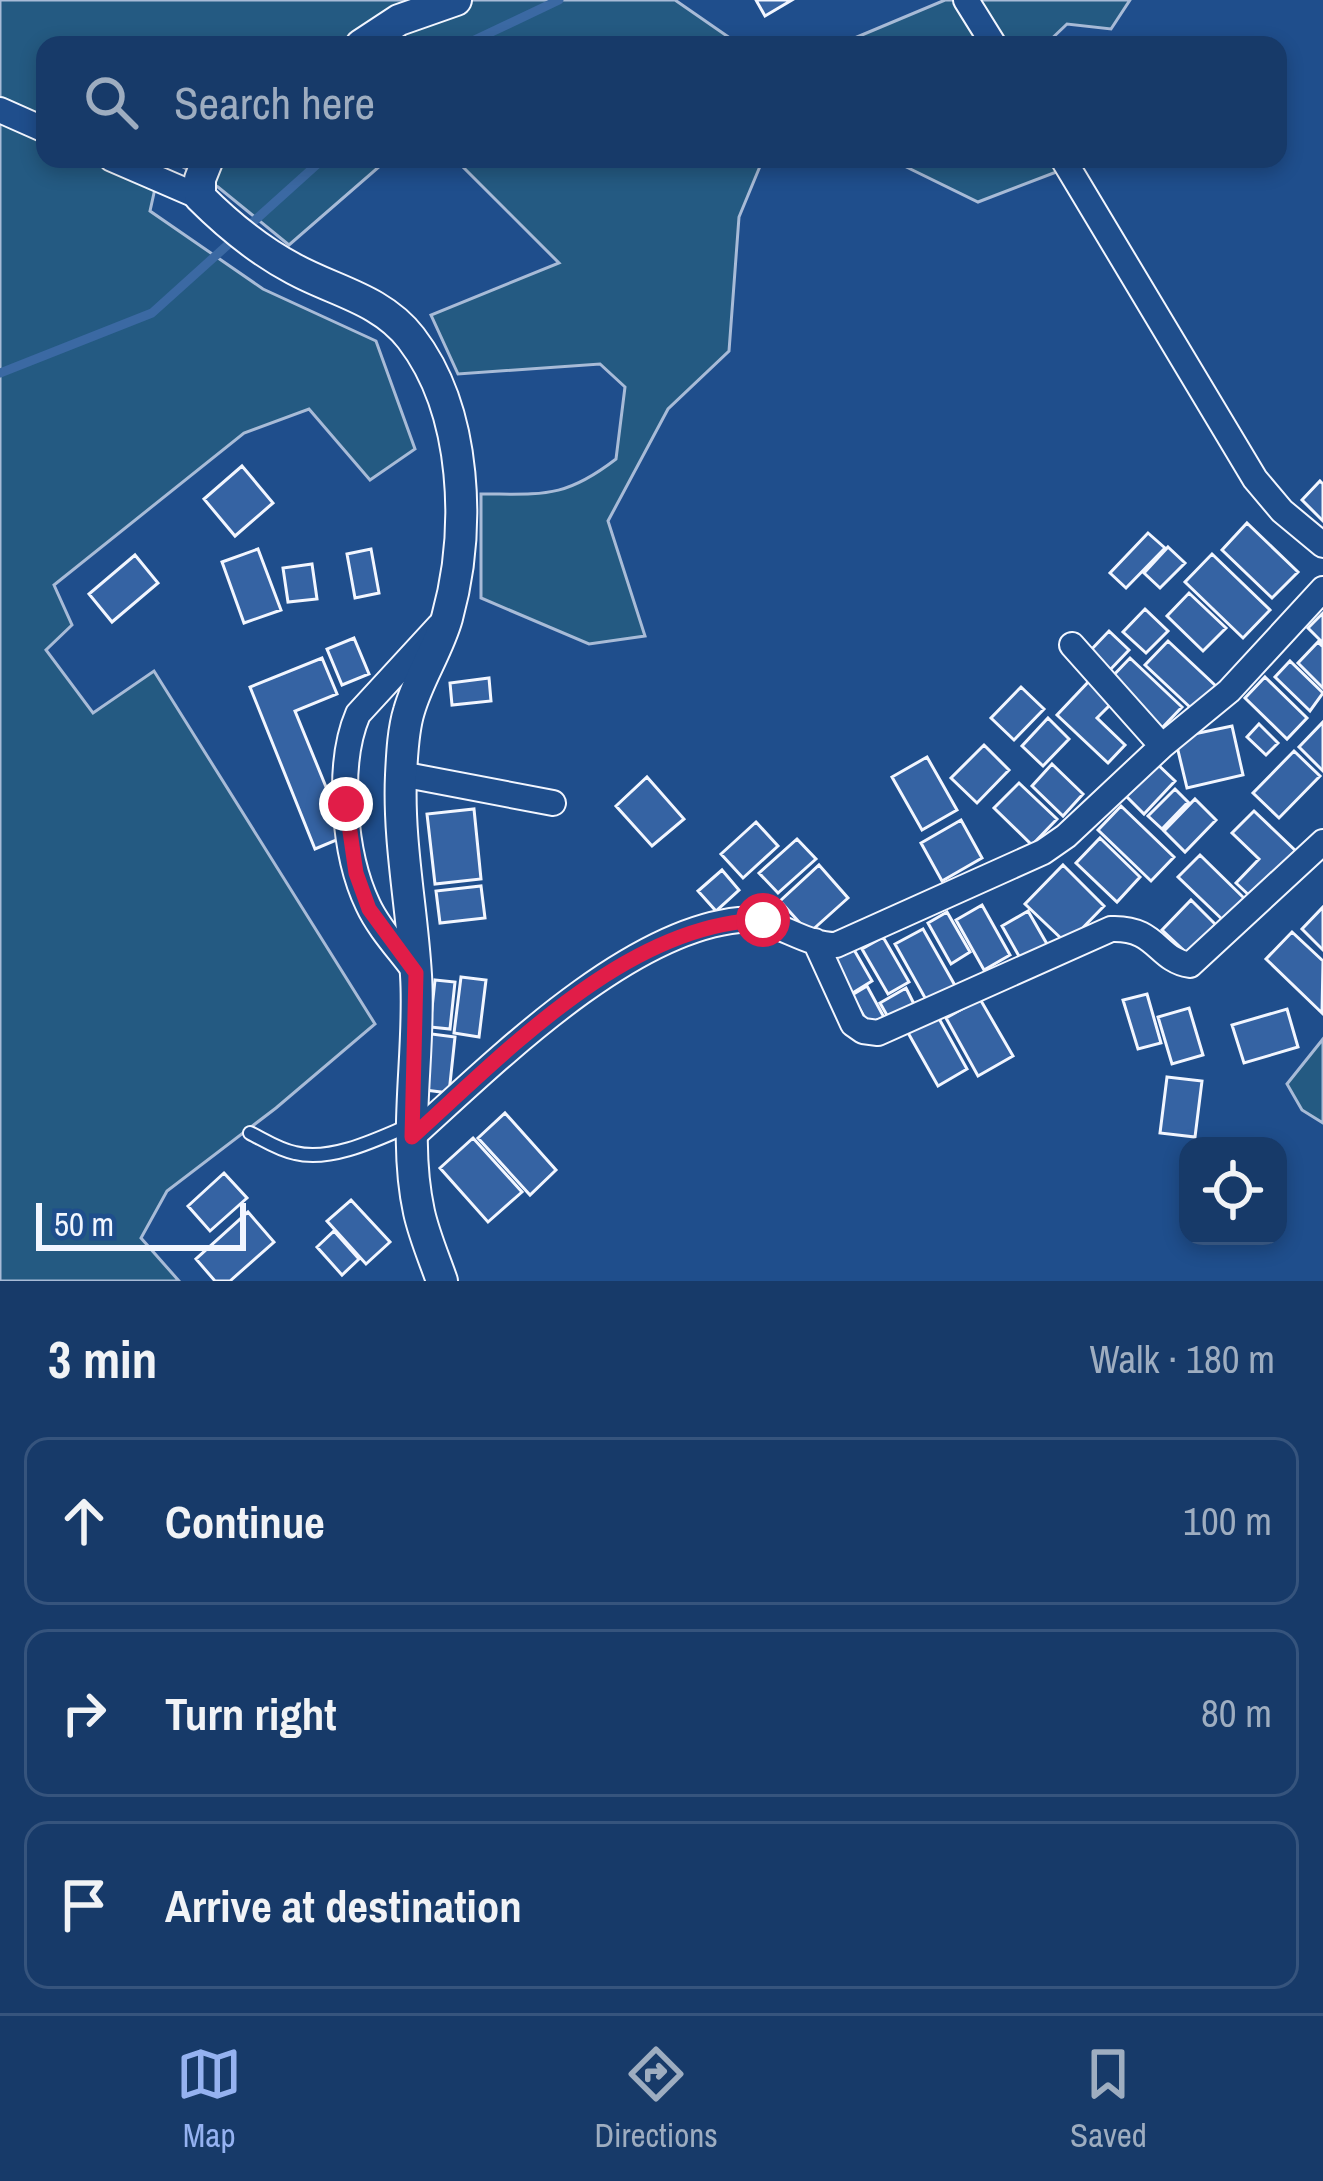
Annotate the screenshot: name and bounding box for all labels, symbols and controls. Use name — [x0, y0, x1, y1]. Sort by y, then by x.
search box — [36, 36, 1287, 168]
icon: search — [78, 69, 144, 135]
text: Search here — [174, 72, 375, 133]
route end — [319, 777, 373, 831]
route start — [736, 893, 790, 947]
map controls — [1179, 1137, 1287, 1245]
button: locate — [1179, 1137, 1287, 1245]
scale bar — [36, 1197, 246, 1250]
text: 50 m — [54, 1202, 114, 1246]
text: 3 min — [48, 1325, 157, 1394]
text: Walk · 180 m — [1090, 1333, 1275, 1385]
icon: ahead — [51, 1488, 117, 1554]
text: Continue — [165, 1491, 325, 1552]
text: 100 m — [1183, 1495, 1272, 1547]
icon: right — [51, 1680, 117, 1746]
text: Turn right — [165, 1683, 337, 1744]
text: 80 m — [1201, 1687, 1272, 1739]
icon: arrive — [51, 1872, 117, 1938]
text: Arrive at destination — [165, 1875, 522, 1936]
tab: Map — [176, 2041, 242, 2157]
tab: Directions — [594, 2041, 718, 2157]
tab: Saved — [1070, 2041, 1147, 2157]

